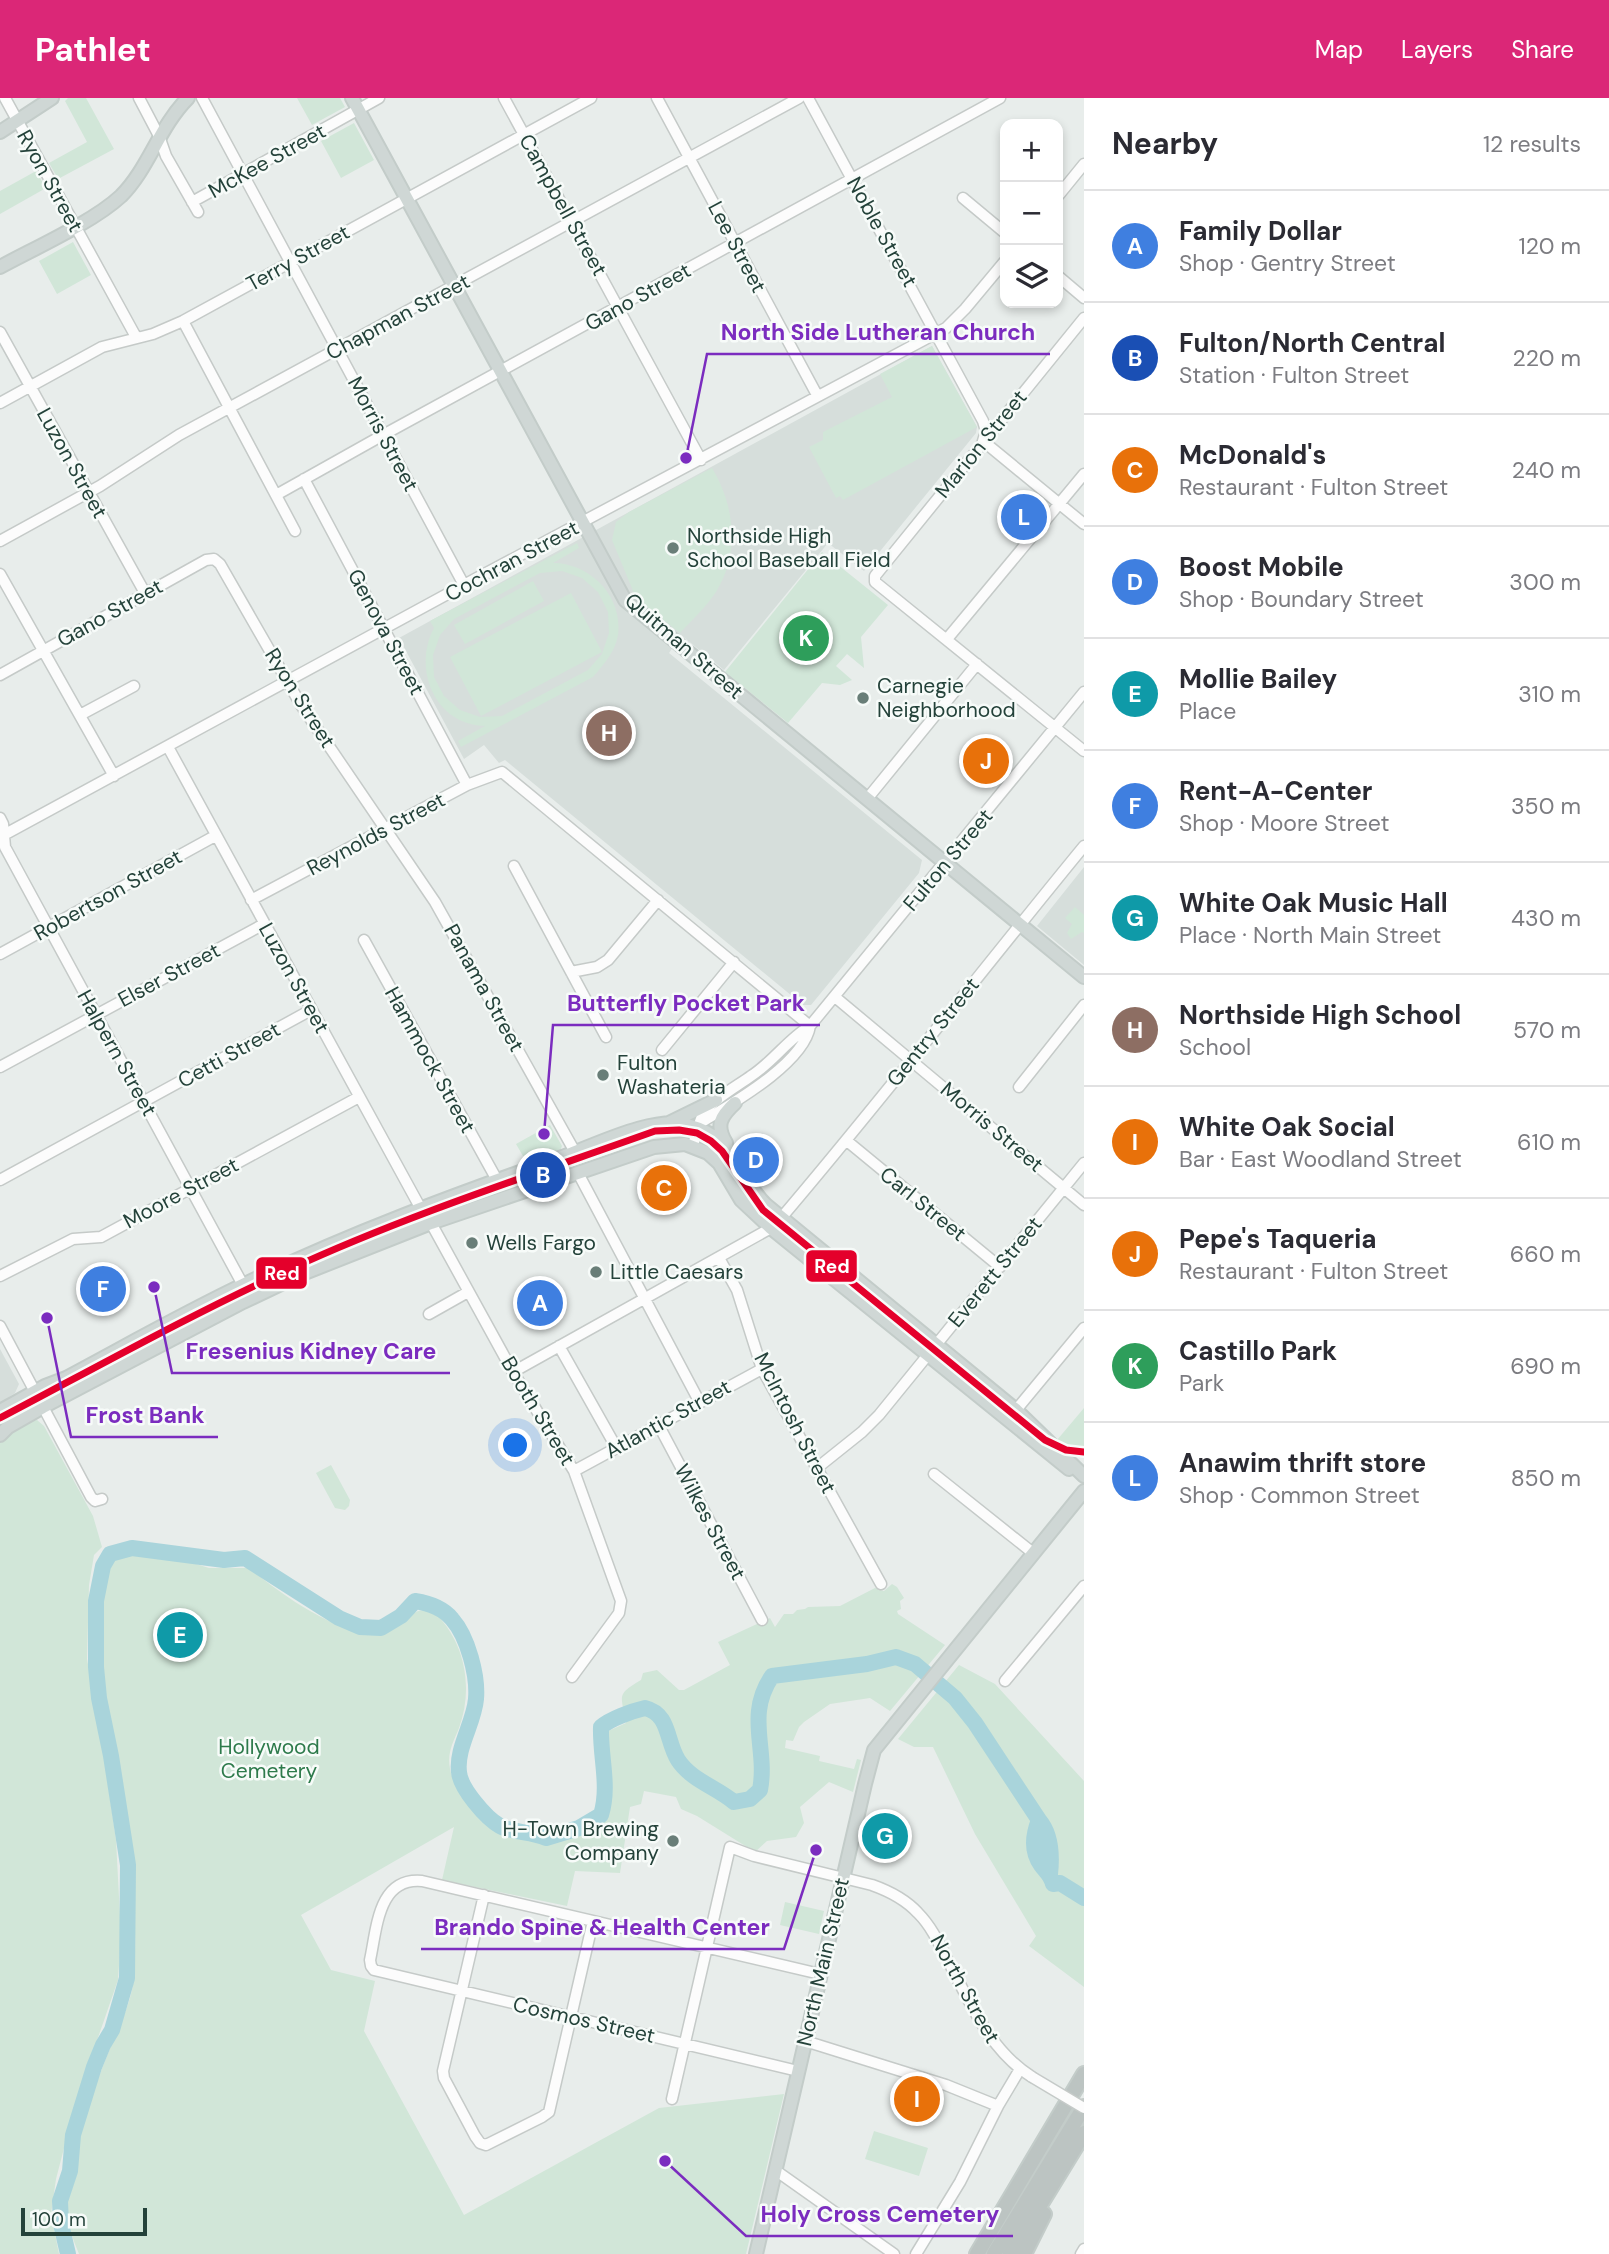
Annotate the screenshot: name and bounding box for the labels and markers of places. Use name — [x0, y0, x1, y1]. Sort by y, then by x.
callout: North Side Lutheran Church — [707, 310, 1050, 354]
pin: L — [1001, 491, 1047, 543]
place label: Northside High School Baseball Field — [687, 522, 891, 574]
marker: Northside High School Baseball Field — [665, 540, 681, 556]
pin: K — [783, 612, 829, 664]
place label: Carnegie Neighborhood — [877, 672, 1016, 724]
marker: Carnegie Neighborhood — [855, 690, 871, 706]
pin: H — [586, 707, 632, 759]
pin: J — [963, 735, 1009, 787]
callout: Butterfly Pocket Park — [553, 981, 820, 1025]
place label: Fulton Washateria — [617, 1049, 726, 1101]
marker: Fulton Washateria — [595, 1067, 611, 1083]
pin: D — [733, 1134, 779, 1186]
pin: B — [520, 1149, 566, 1201]
pin: C — [641, 1162, 687, 1214]
place label: Wells Fargo — [486, 1229, 596, 1257]
marker: Wells Fargo — [464, 1235, 480, 1251]
place label: Little Caesars — [610, 1258, 743, 1286]
pin: F — [80, 1263, 126, 1315]
marker: Little Caesars — [588, 1264, 604, 1280]
pin: A — [517, 1277, 563, 1329]
callout: Fresenius Kidney Care — [172, 1329, 450, 1373]
callout: Frost Bank — [71, 1393, 218, 1437]
pin: E — [157, 1609, 203, 1661]
pin: G — [862, 1810, 908, 1862]
place label: H-Town Brewing Company — [502, 1815, 659, 1867]
marker: H-Town Brewing Company — [665, 1833, 681, 1849]
callout: Brando Spine & Health Center — [421, 1905, 784, 1949]
pin: I — [894, 2073, 940, 2125]
callout: Holy Cross Cemetery — [746, 2192, 1013, 2236]

